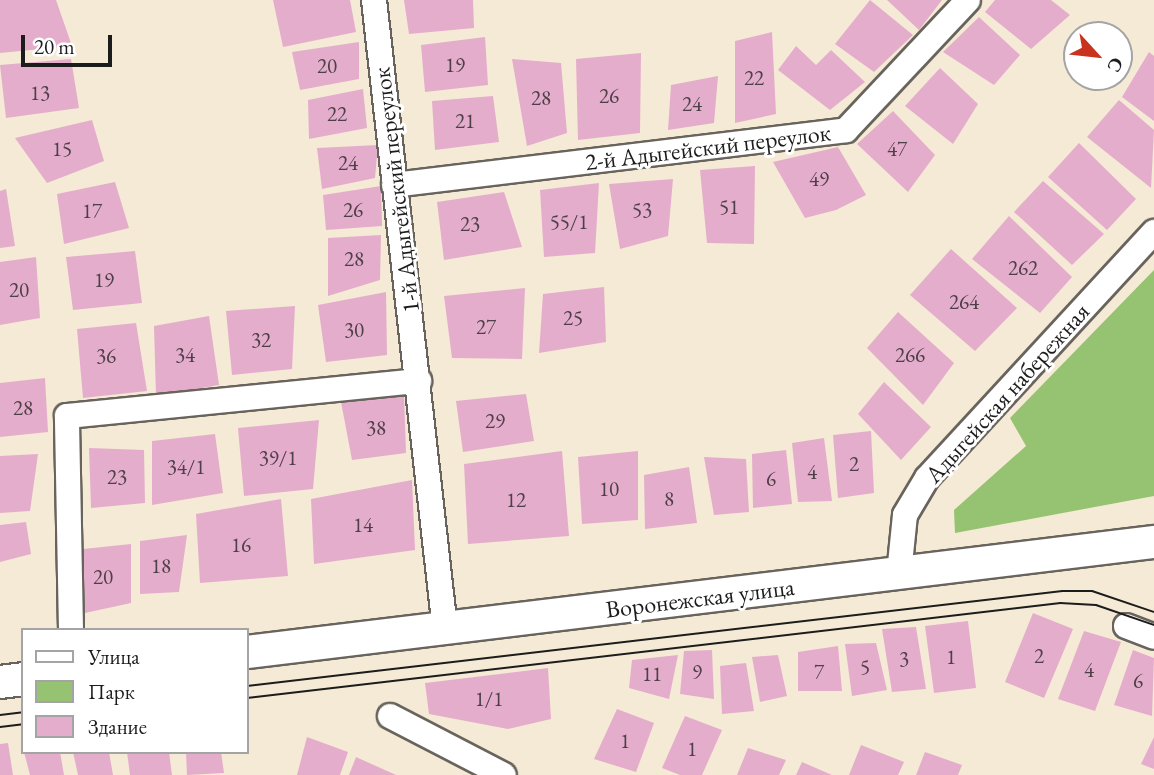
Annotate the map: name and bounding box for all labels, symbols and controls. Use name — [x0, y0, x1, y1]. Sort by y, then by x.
scale bar — [24, 21, 116, 65]
north arrow — [1063, 21, 1133, 91]
text: 20 m — [34, 33, 75, 60]
house number: 19 — [445, 52, 465, 78]
house number: 20 — [317, 53, 337, 79]
text: С — [1101, 53, 1130, 77]
street label: 1-й Адыгейский переулок — [367, 65, 425, 315]
house number: 22 — [744, 65, 764, 91]
house number: 13 — [30, 80, 50, 106]
house number: 26 — [599, 83, 619, 109]
house number: 28 — [531, 85, 551, 111]
house number: 24 — [682, 91, 702, 117]
house number: 22 — [327, 101, 347, 127]
house number: 21 — [455, 108, 475, 134]
street label: 2-й Адыгейский переулок — [583, 118, 833, 176]
house number: 15 — [52, 136, 72, 162]
house number: 47 — [887, 136, 907, 162]
house number: 24 — [338, 150, 358, 176]
house number: 49 — [809, 166, 829, 192]
house number: 51 — [719, 194, 739, 220]
house number: 26 — [343, 197, 363, 223]
house number: 53 — [632, 197, 652, 223]
house number: 17 — [82, 198, 102, 224]
house number: 55/1 — [550, 209, 588, 235]
house number: 23 — [460, 211, 480, 237]
house number: 28 — [344, 246, 364, 272]
house number: 262 — [1008, 255, 1038, 281]
house number: 19 — [94, 267, 114, 293]
house number: 20 — [9, 277, 29, 303]
house number: 264 — [949, 289, 979, 315]
street label: Адыгейская набережная — [919, 297, 1095, 489]
house number: 25 — [563, 305, 583, 331]
house number: 27 — [476, 314, 496, 340]
house number: 30 — [344, 317, 364, 343]
house number: 32 — [251, 327, 271, 353]
house number: 34 — [175, 342, 195, 368]
house number: 266 — [895, 342, 925, 368]
house number: 36 — [96, 343, 116, 369]
house number: 28 — [13, 395, 33, 421]
house number: 29 — [485, 408, 505, 434]
house number: 38 — [366, 415, 386, 441]
house number: 39/1 — [259, 445, 297, 471]
house number: 2 — [849, 451, 859, 477]
house number: 34/1 — [167, 454, 205, 480]
house number: 4 — [807, 459, 817, 485]
house number: 23 — [107, 464, 127, 490]
house number: 6 — [766, 466, 776, 492]
house number: 10 — [599, 476, 619, 502]
house number: 8 — [664, 486, 674, 512]
house number: 12 — [506, 487, 526, 513]
house number: 14 — [353, 512, 373, 538]
house number: 16 — [231, 532, 251, 558]
house number: 18 — [151, 553, 171, 579]
house number: 20 — [93, 564, 113, 590]
street label: Воронежская улица — [604, 572, 796, 624]
legend — [21, 628, 248, 754]
text: Улица — [88, 643, 140, 670]
house number: 2 — [1034, 643, 1044, 669]
house number: 1 — [946, 644, 956, 670]
house number: 3 — [899, 646, 909, 672]
house number: 5 — [860, 654, 870, 680]
house number: 4 — [1084, 657, 1094, 683]
house number: 9 — [692, 659, 702, 685]
house number: 7 — [814, 659, 824, 685]
house number: 11 — [642, 661, 662, 687]
house number: 6 — [1133, 668, 1143, 694]
text: Парк — [88, 678, 135, 705]
house number: 1/1 — [475, 686, 503, 712]
text: Здание — [88, 713, 147, 740]
house number: 1 — [620, 728, 630, 754]
house number: 1 — [687, 736, 697, 762]

